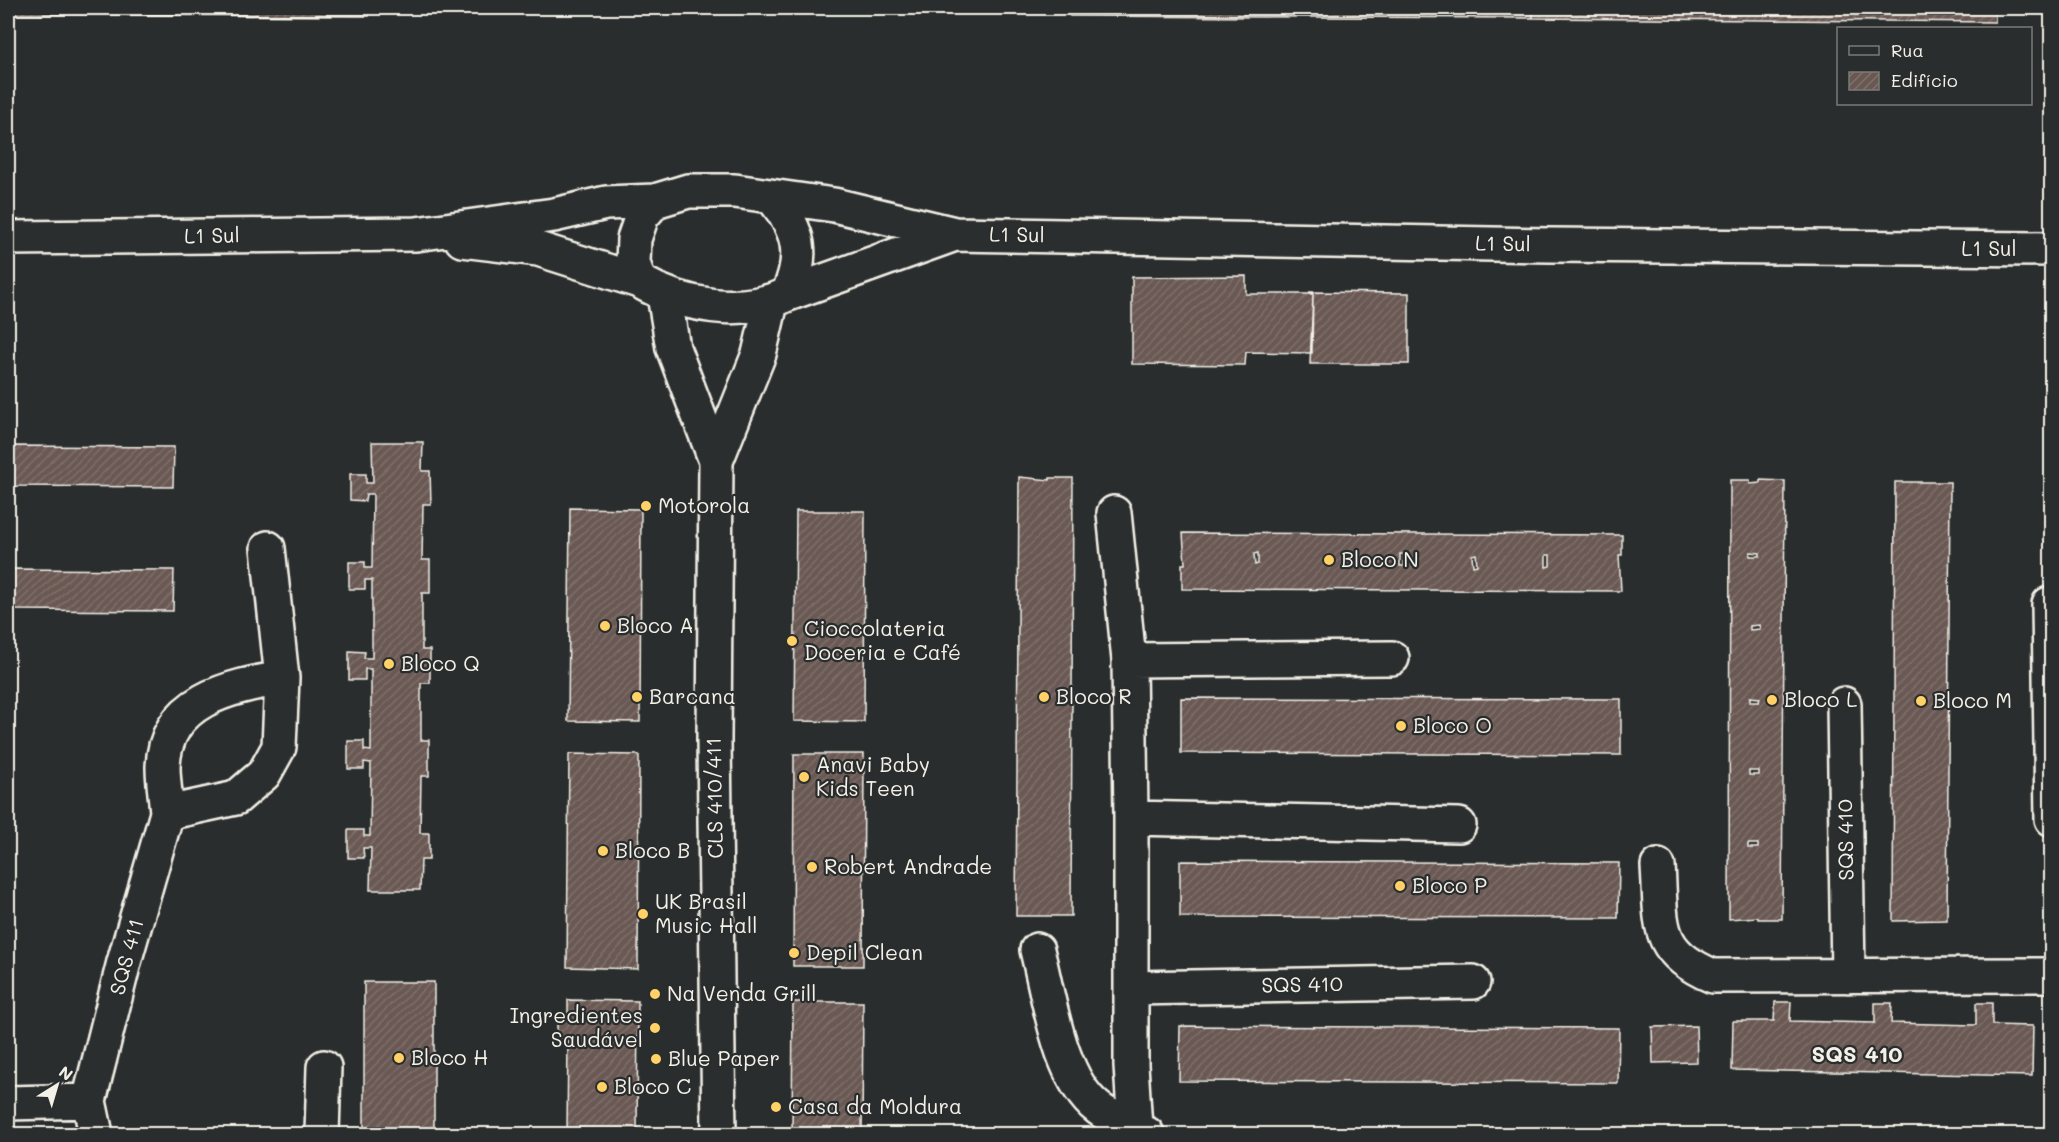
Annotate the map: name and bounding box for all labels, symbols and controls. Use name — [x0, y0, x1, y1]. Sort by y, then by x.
legend — [1837, 27, 2032, 105]
text: Rua — [1891, 38, 1924, 62]
text: Edifício — [1891, 68, 1958, 92]
street label: L1 Sul — [989, 220, 1045, 247]
street label: L1 Sul — [184, 221, 240, 248]
street label: L1 Sul — [1475, 229, 1531, 256]
street label: L1 Sul — [1961, 234, 2017, 261]
place label: Motorola — [658, 491, 750, 518]
marker: Motorola — [639, 499, 653, 513]
place label: Bloco N — [1341, 545, 1419, 572]
marker: Bloco N — [1322, 553, 1336, 567]
place label: Bloco A — [617, 611, 694, 638]
place label: Cioccolateria Doceria e Café — [804, 614, 961, 665]
marker: Bloco A — [598, 619, 612, 633]
marker: Cioccolateria Doceria e Café — [785, 634, 799, 648]
place label: Bloco Q — [401, 649, 480, 676]
marker: Bloco Q — [382, 657, 396, 671]
place label: Barcana — [649, 682, 736, 709]
place label: Bloco R — [1056, 682, 1132, 709]
place label: Bloco L — [1784, 685, 1857, 712]
place label: Bloco M — [1933, 686, 2012, 713]
marker: Barcana — [630, 690, 644, 704]
marker: Bloco R — [1037, 690, 1051, 704]
marker: Bloco L — [1765, 693, 1779, 707]
marker: Bloco M — [1914, 694, 1928, 708]
place label: Bloco O — [1413, 711, 1492, 738]
marker: Bloco O — [1394, 719, 1408, 733]
street label: CLS 410/411 — [699, 737, 728, 859]
place label: Anavi Baby Kids Teen — [816, 750, 930, 801]
marker: Anavi Baby Kids Teen — [797, 770, 811, 784]
street label: SQS 410 — [1830, 799, 1859, 881]
place label: Bloco B — [615, 836, 690, 863]
marker: Bloco B — [596, 844, 610, 858]
place label: Robert Andrade — [824, 852, 992, 879]
marker: Robert Andrade — [805, 860, 819, 874]
place label: Bloco P — [1412, 871, 1487, 898]
marker: Bloco P — [1393, 879, 1407, 893]
place label: UK Brasil Music Hall — [655, 887, 758, 938]
marker: UK Brasil Music Hall — [636, 907, 650, 921]
street label: SQS 411 — [102, 916, 149, 998]
place label: Depil Clean — [806, 938, 923, 965]
marker: Depil Clean — [787, 946, 801, 960]
street label: SQS 410 — [1261, 969, 1343, 998]
place label: Na Venda Grill — [667, 979, 817, 1006]
marker: Na Venda Grill — [648, 987, 662, 1001]
place label: Ingredientes Saudável — [510, 1001, 643, 1052]
marker: Ingredientes Saudável — [648, 1021, 662, 1035]
district label: SQS 410 — [1812, 1039, 1902, 1068]
place label: Bloco H — [411, 1043, 488, 1070]
place label: Blue Paper — [668, 1044, 780, 1071]
marker: Bloco H — [392, 1051, 406, 1065]
marker: Blue Paper — [649, 1052, 663, 1066]
north arrow — [27, 1055, 87, 1115]
text: N — [55, 1061, 78, 1085]
place label: Bloco C — [614, 1072, 691, 1099]
marker: Bloco C — [595, 1080, 609, 1094]
place label: Casa da Moldura — [788, 1092, 962, 1119]
marker: Casa da Moldura — [769, 1100, 783, 1114]

